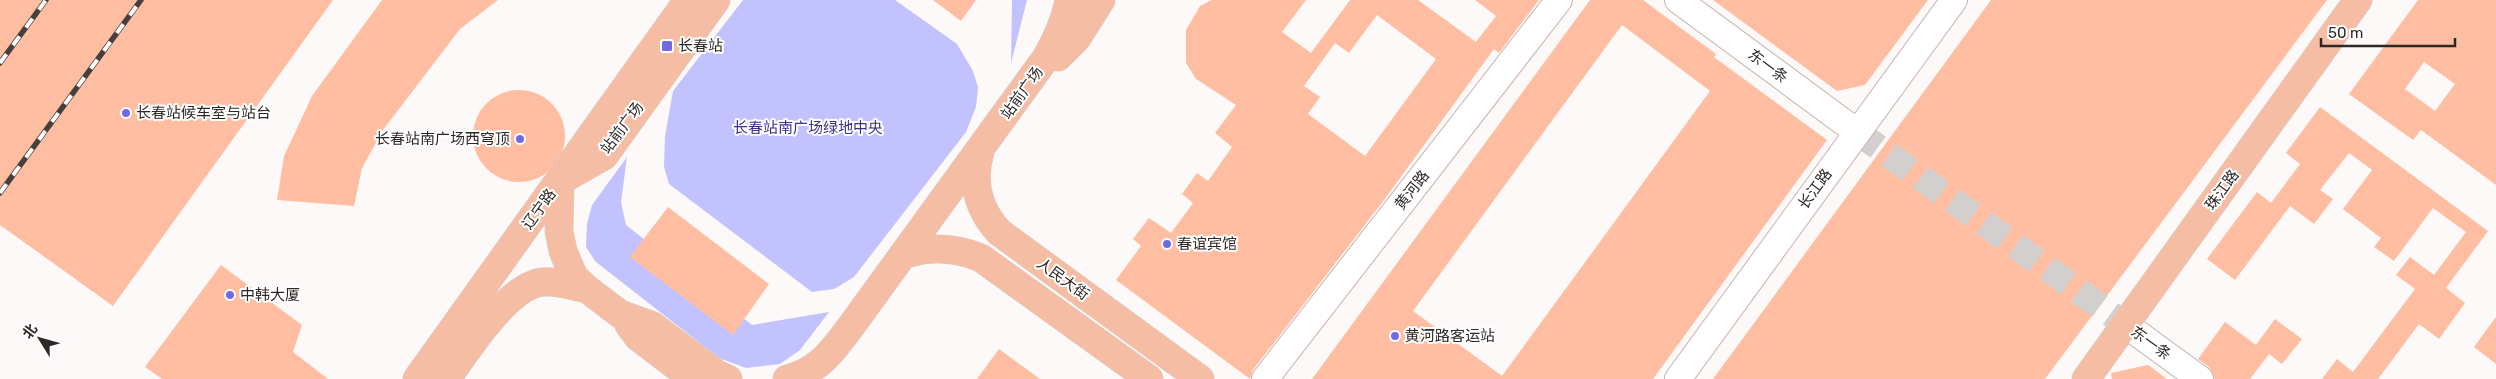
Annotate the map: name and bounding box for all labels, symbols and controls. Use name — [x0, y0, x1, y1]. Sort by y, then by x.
scale bar — [2321, 15, 2455, 47]
text: 50 m — [2328, 24, 2363, 42]
place label: 长春站 — [678, 37, 723, 55]
marker: 长春站 — [660, 39, 674, 53]
street label: 东一条 — [1745, 45, 1791, 87]
street label: 站前广场 — [997, 63, 1047, 123]
street label: 站前广场 — [597, 99, 647, 157]
place label: 长春站候车室与站台 — [136, 104, 271, 122]
marker: 长春站候车室与站台 — [120, 107, 132, 119]
park label: 长春站南广场绿地中央 — [733, 119, 883, 137]
place label: 长春站南广场西穹顶 — [375, 130, 510, 148]
marker: 长春站南广场西穹顶 — [514, 133, 526, 145]
street label: 长江路 — [1794, 166, 1836, 212]
street label: 黄河路 — [1391, 167, 1433, 213]
street label: 珠江路 — [2201, 167, 2243, 213]
street label: 辽宁路 — [518, 186, 560, 232]
place label: 春谊宾馆 — [1177, 235, 1237, 253]
marker: 春谊宾馆 — [1161, 238, 1173, 250]
street label: 人民大街 — [1033, 254, 1093, 304]
place label: 中韩大厦 — [240, 286, 300, 304]
marker: 中韩大厦 — [224, 289, 236, 301]
north arrow — [15, 314, 65, 364]
text: 北 — [19, 321, 41, 342]
street label: 东一条 — [2128, 322, 2174, 364]
place label: 黄河路客运站 — [1405, 327, 1495, 345]
marker: 黄河路客运站 — [1389, 330, 1401, 342]

